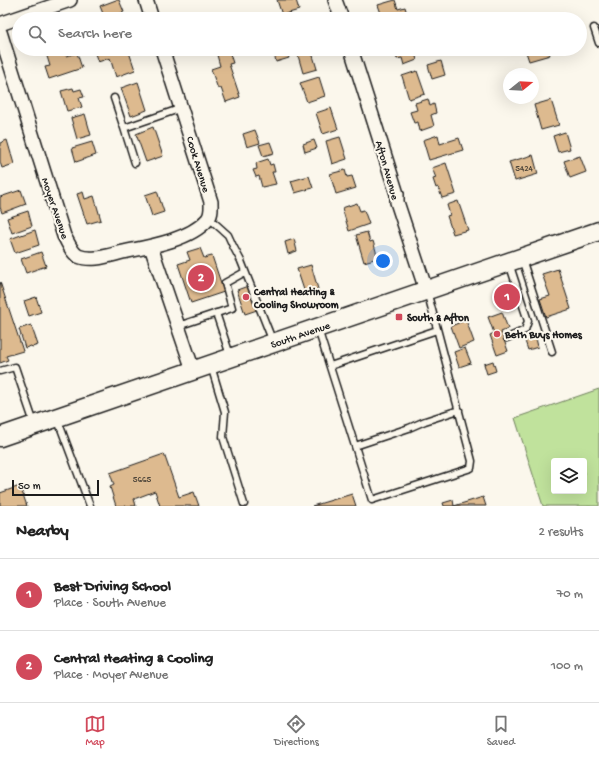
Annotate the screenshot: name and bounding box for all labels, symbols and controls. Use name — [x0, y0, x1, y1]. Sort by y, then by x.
search box — [12, 12, 587, 56]
icon: search — [26, 23, 48, 45]
text: Search here — [58, 25, 132, 43]
north arrow — [503, 68, 539, 104]
street label: Cook Avenue — [183, 135, 211, 194]
street label: Afton Avenue — [372, 139, 401, 202]
house number: 5424 — [515, 164, 534, 175]
street label: Moyer Avenue — [38, 176, 70, 241]
your location — [373, 251, 393, 271]
pin: 2 — [188, 263, 214, 293]
pin: 1 — [494, 282, 520, 312]
place label: Central Heating & Cooling Showroom — [253, 286, 339, 313]
marker: Central Heating & Cooling Showroom — [241, 292, 251, 302]
marker: South & Afton — [394, 312, 404, 322]
place label: South & Afton — [407, 312, 470, 325]
street label: South Avenue — [269, 320, 332, 352]
marker: Beth Buys Homes — [492, 329, 502, 339]
place label: Beth Buys Homes — [504, 329, 583, 342]
map controls — [551, 458, 587, 494]
button: layers — [551, 458, 587, 494]
house number: 5665 — [133, 475, 152, 486]
scale bar — [12, 478, 99, 497]
text: 50 m — [18, 481, 40, 493]
text: Nearby — [16, 522, 69, 542]
text: 2 results — [538, 525, 583, 540]
text: Best Driving School — [54, 578, 171, 596]
text: 1 — [26, 587, 32, 602]
text: 70 m — [557, 587, 583, 602]
text: Place · South Avenue — [54, 596, 166, 611]
text: Central Heating & Cooling — [54, 650, 213, 668]
text: 2 — [26, 659, 32, 674]
text: 100 m — [551, 659, 583, 674]
text: Place · Moyer Avenue — [54, 668, 168, 683]
tab: Map — [84, 713, 106, 749]
tab: Directions — [274, 713, 319, 749]
tab: Saved — [487, 713, 515, 749]

